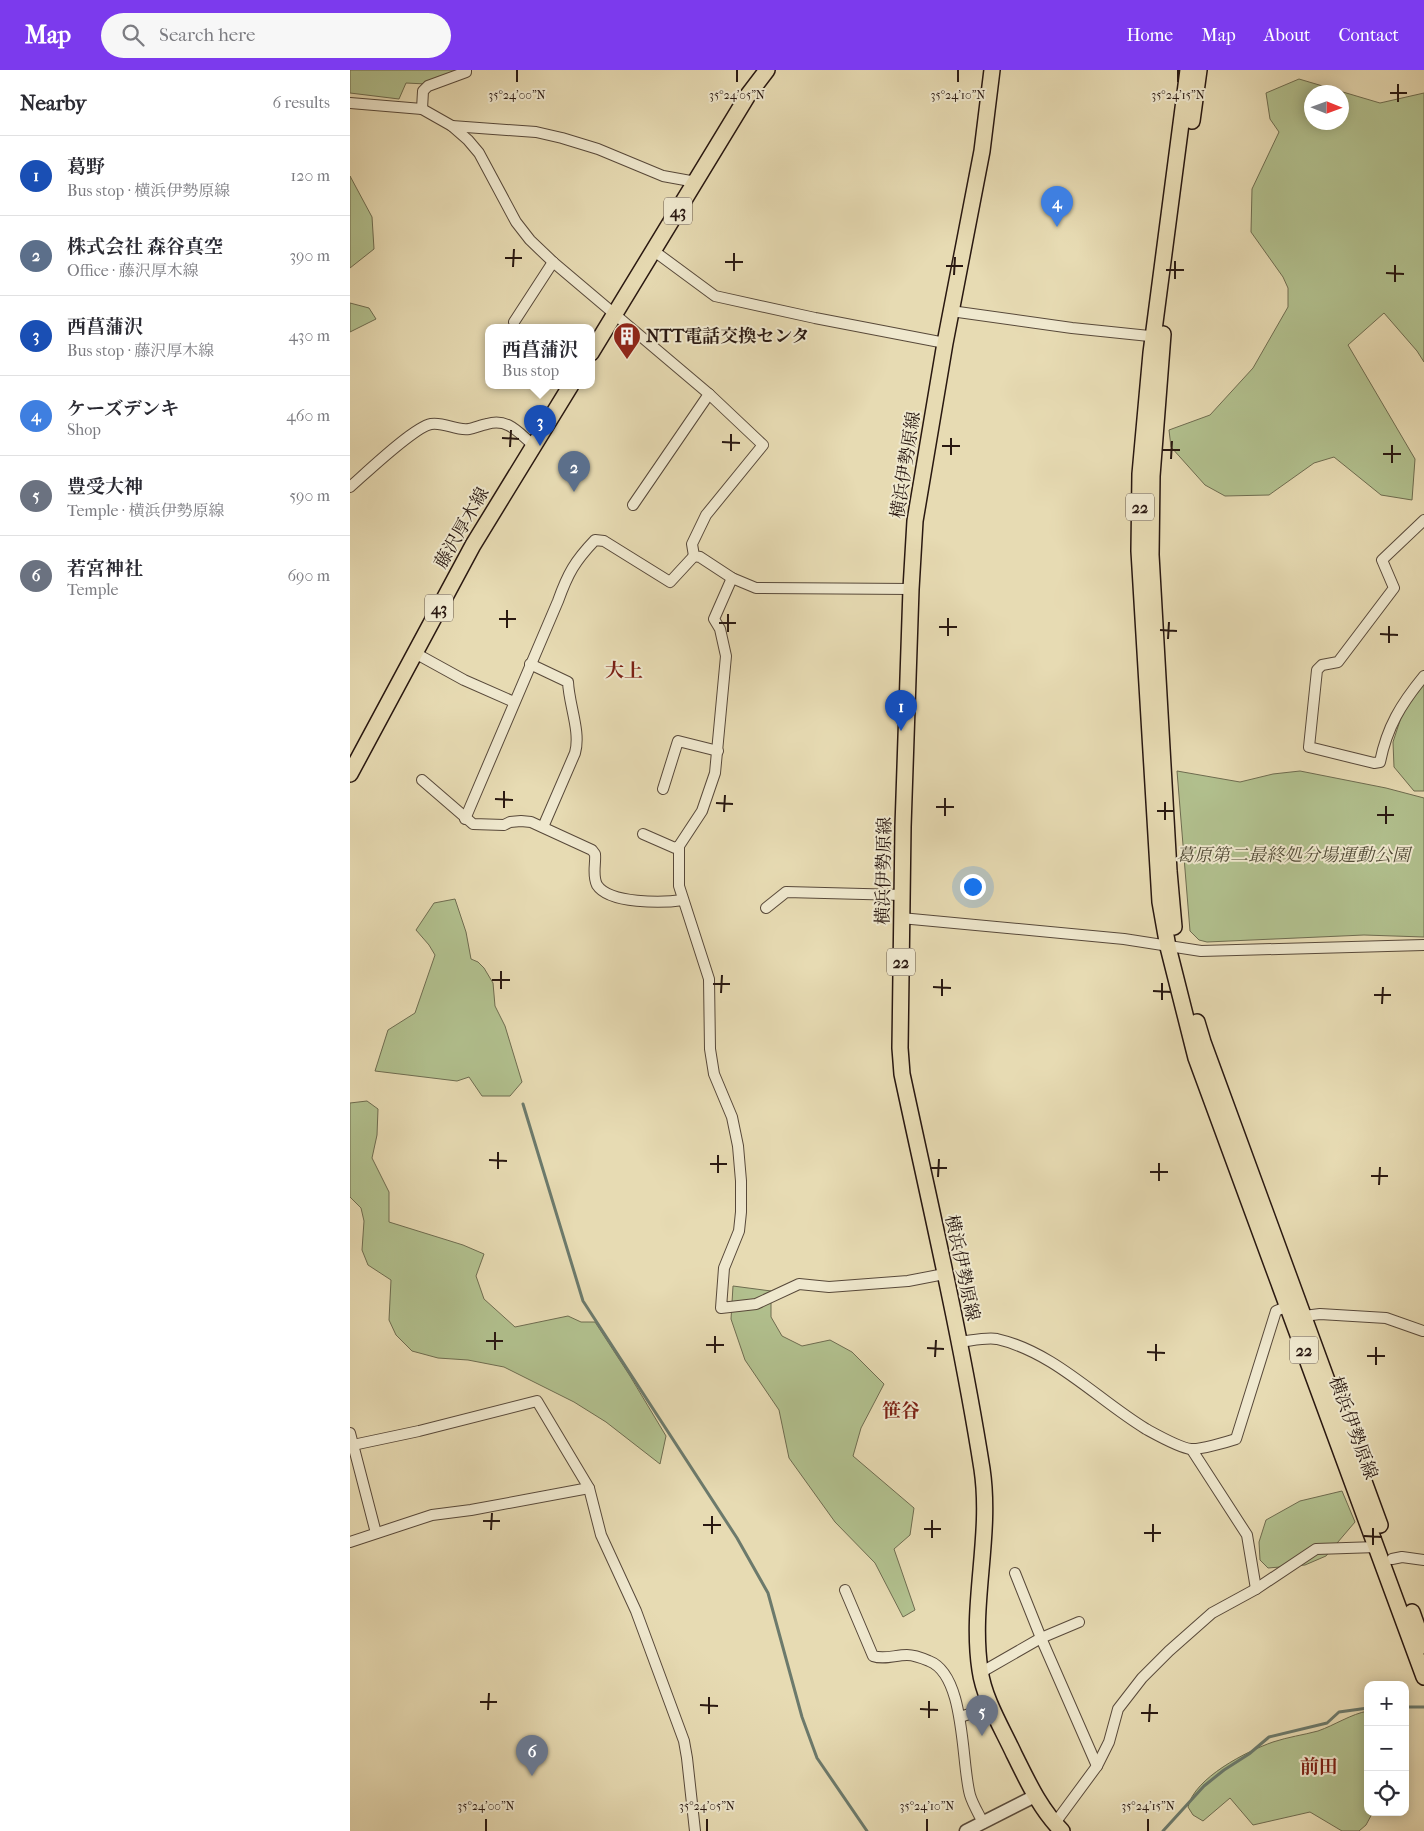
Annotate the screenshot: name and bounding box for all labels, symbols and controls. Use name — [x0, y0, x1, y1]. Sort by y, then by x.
search box — [101, 13, 451, 58]
text: Map — [25, 21, 71, 49]
icon: search — [119, 21, 147, 49]
text: Search here — [159, 24, 255, 46]
text: Home — [1126, 25, 1173, 46]
text: Map — [1201, 25, 1236, 46]
text: About — [1264, 25, 1310, 46]
text: Contact — [1338, 25, 1399, 46]
north arrow — [1304, 85, 1349, 130]
text: 35°24'00"N — [488, 88, 546, 102]
text: 35°24'05"N — [709, 88, 765, 102]
text: 35°24'10"N — [931, 88, 985, 102]
text: 35°24'15"N — [1151, 88, 1205, 102]
text: Nearby — [20, 91, 86, 115]
text: 6 results — [272, 93, 330, 112]
text: 葛野 — [67, 156, 105, 178]
text: 1 — [33, 166, 39, 185]
text: 120 m — [291, 166, 330, 185]
text: Bus stop · 横浜伊勢原線 — [67, 181, 230, 200]
pin: 4 — [1041, 186, 1073, 227]
road number: 43 — [664, 198, 692, 224]
text: 株式会社 森谷真空 — [67, 236, 223, 258]
text: 2 — [32, 246, 40, 265]
text: 390 m — [289, 246, 330, 265]
text: Office · 藤沢厚木線 — [67, 261, 199, 280]
text: 西菖蒲沢 — [67, 316, 143, 338]
building icon: NTT電話交換センタ — [612, 321, 642, 360]
popup — [485, 324, 595, 389]
text: 3 — [33, 326, 39, 345]
text: 430 m — [288, 326, 330, 345]
place label: NTT電話交換センタ — [646, 326, 810, 347]
text: 西菖蒲沢 — [502, 339, 578, 361]
text: Bus stop · 藤沢厚木線 — [67, 341, 214, 360]
text: Bus stop — [502, 361, 559, 380]
text: ケーズデンキ — [67, 398, 179, 420]
pin: 3 — [524, 405, 556, 446]
text: 4 — [31, 406, 41, 425]
text: 460 m — [286, 406, 330, 425]
street label: 横浜伊勢原線 — [887, 410, 925, 520]
text: Shop — [67, 420, 101, 439]
pin: 2 — [558, 451, 590, 492]
text: 豊受大神 — [67, 476, 143, 498]
street label: 藤沢厚木線 — [430, 484, 494, 572]
text: 5 — [33, 486, 39, 505]
text: 590 m — [289, 486, 330, 505]
road number: 22 — [1126, 494, 1154, 521]
text: Temple · 横浜伊勢原線 — [67, 501, 225, 520]
text: 若宮神社 — [67, 558, 143, 580]
text: 6 — [32, 566, 40, 585]
text: 690 m — [287, 566, 330, 585]
text: Temple — [67, 580, 118, 599]
road number: 43 — [425, 594, 453, 622]
district label: 大上 — [605, 660, 643, 682]
pin: 1 — [885, 690, 917, 731]
street label: 横浜伊勢原線 — [873, 817, 895, 925]
park label: 葛原第二最終処分場運動公園 — [1176, 845, 1413, 866]
your location — [960, 874, 986, 900]
road number: 22 — [887, 949, 915, 976]
street label: 横浜伊勢原線 — [941, 1213, 983, 1323]
road number: 22 — [1290, 1336, 1318, 1364]
street label: 横浜伊勢原線 — [1325, 1374, 1381, 1482]
district label: 笹谷 — [882, 1400, 920, 1422]
map controls — [1364, 1681, 1409, 1816]
button: + — [1364, 1681, 1409, 1726]
pin: 5 — [966, 1695, 998, 1736]
button: − — [1364, 1726, 1409, 1771]
pin: 6 — [516, 1735, 548, 1776]
district label: 前田 — [1300, 1756, 1338, 1778]
button: locate — [1364, 1771, 1409, 1816]
text: 35°24'00"N — [457, 1799, 515, 1813]
text: 35°24'05"N — [679, 1799, 735, 1813]
text: 35°24'10"N — [900, 1799, 954, 1813]
text: 35°24'15"N — [1121, 1799, 1175, 1813]

